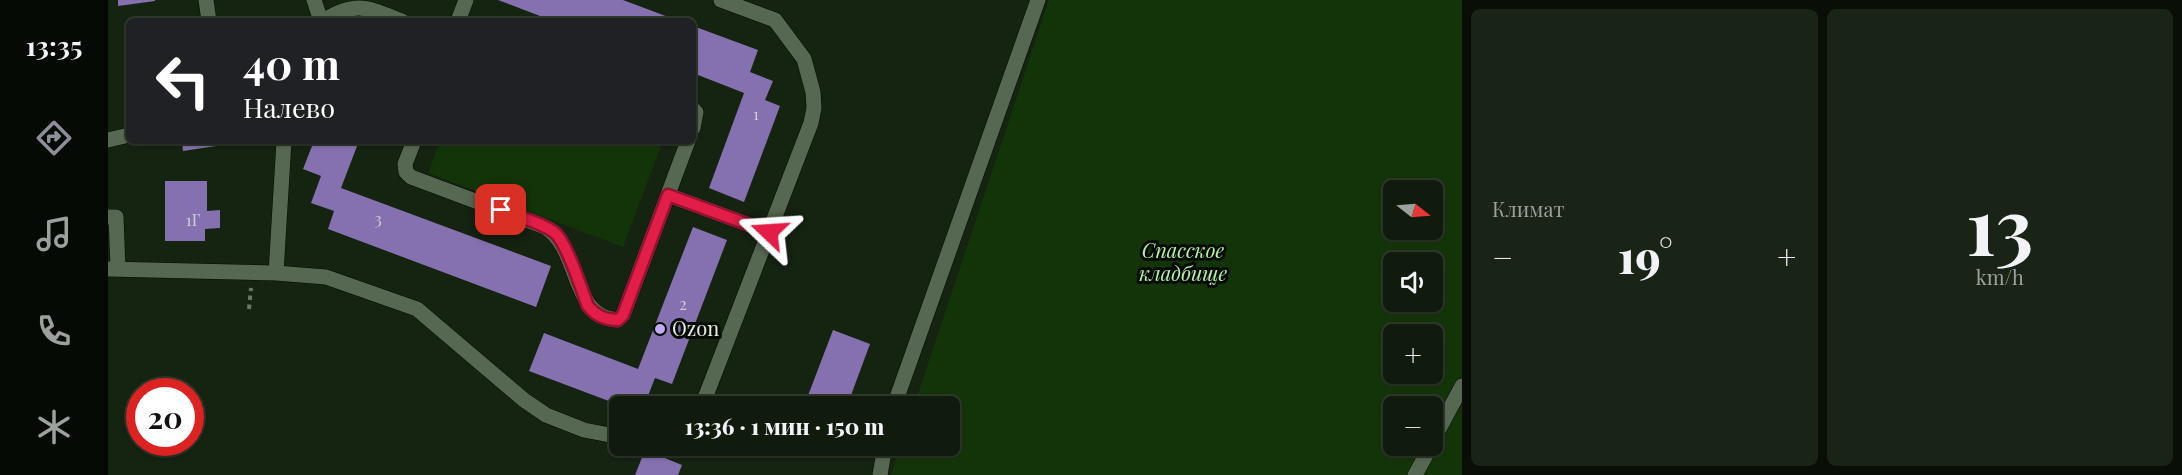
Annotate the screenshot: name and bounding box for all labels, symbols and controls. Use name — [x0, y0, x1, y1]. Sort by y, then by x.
text: 13:35 — [26, 27, 82, 63]
text: 40 m — [243, 35, 340, 91]
icon: left — [144, 42, 222, 120]
text: Налево — [243, 89, 335, 125]
house number: 1 — [753, 103, 759, 124]
icon: directions — [33, 117, 75, 159]
text: 13 — [1966, 172, 2033, 276]
north arrow — [1383, 180, 1443, 240]
map controls — [1383, 180, 1443, 456]
pin — [475, 184, 526, 235]
icon: arrive — [484, 193, 517, 226]
text: Климат — [1492, 195, 1565, 222]
position arrow — [737, 200, 801, 264]
house number: 3 — [374, 208, 382, 229]
house number: 1Г — [186, 209, 201, 230]
icon: music — [33, 213, 75, 255]
text: 19° — [1618, 225, 1673, 285]
text: − — [1492, 234, 1513, 278]
text: + — [1777, 234, 1796, 278]
park label: Спасское кладбище — [1139, 236, 1228, 286]
button: sound — [1383, 252, 1443, 312]
text: km/h — [1976, 263, 2024, 290]
house number: 2 — [679, 293, 687, 314]
icon: phone — [33, 310, 75, 352]
place label: Ozon — [672, 314, 719, 341]
marker: Ozon — [653, 322, 667, 336]
button: + — [1383, 324, 1443, 384]
speed limit sign: 20 — [126, 378, 204, 456]
button: − — [1383, 396, 1443, 456]
icon: climate — [33, 406, 75, 448]
text: 13:36 · 1 мин · 150 m — [685, 411, 884, 441]

